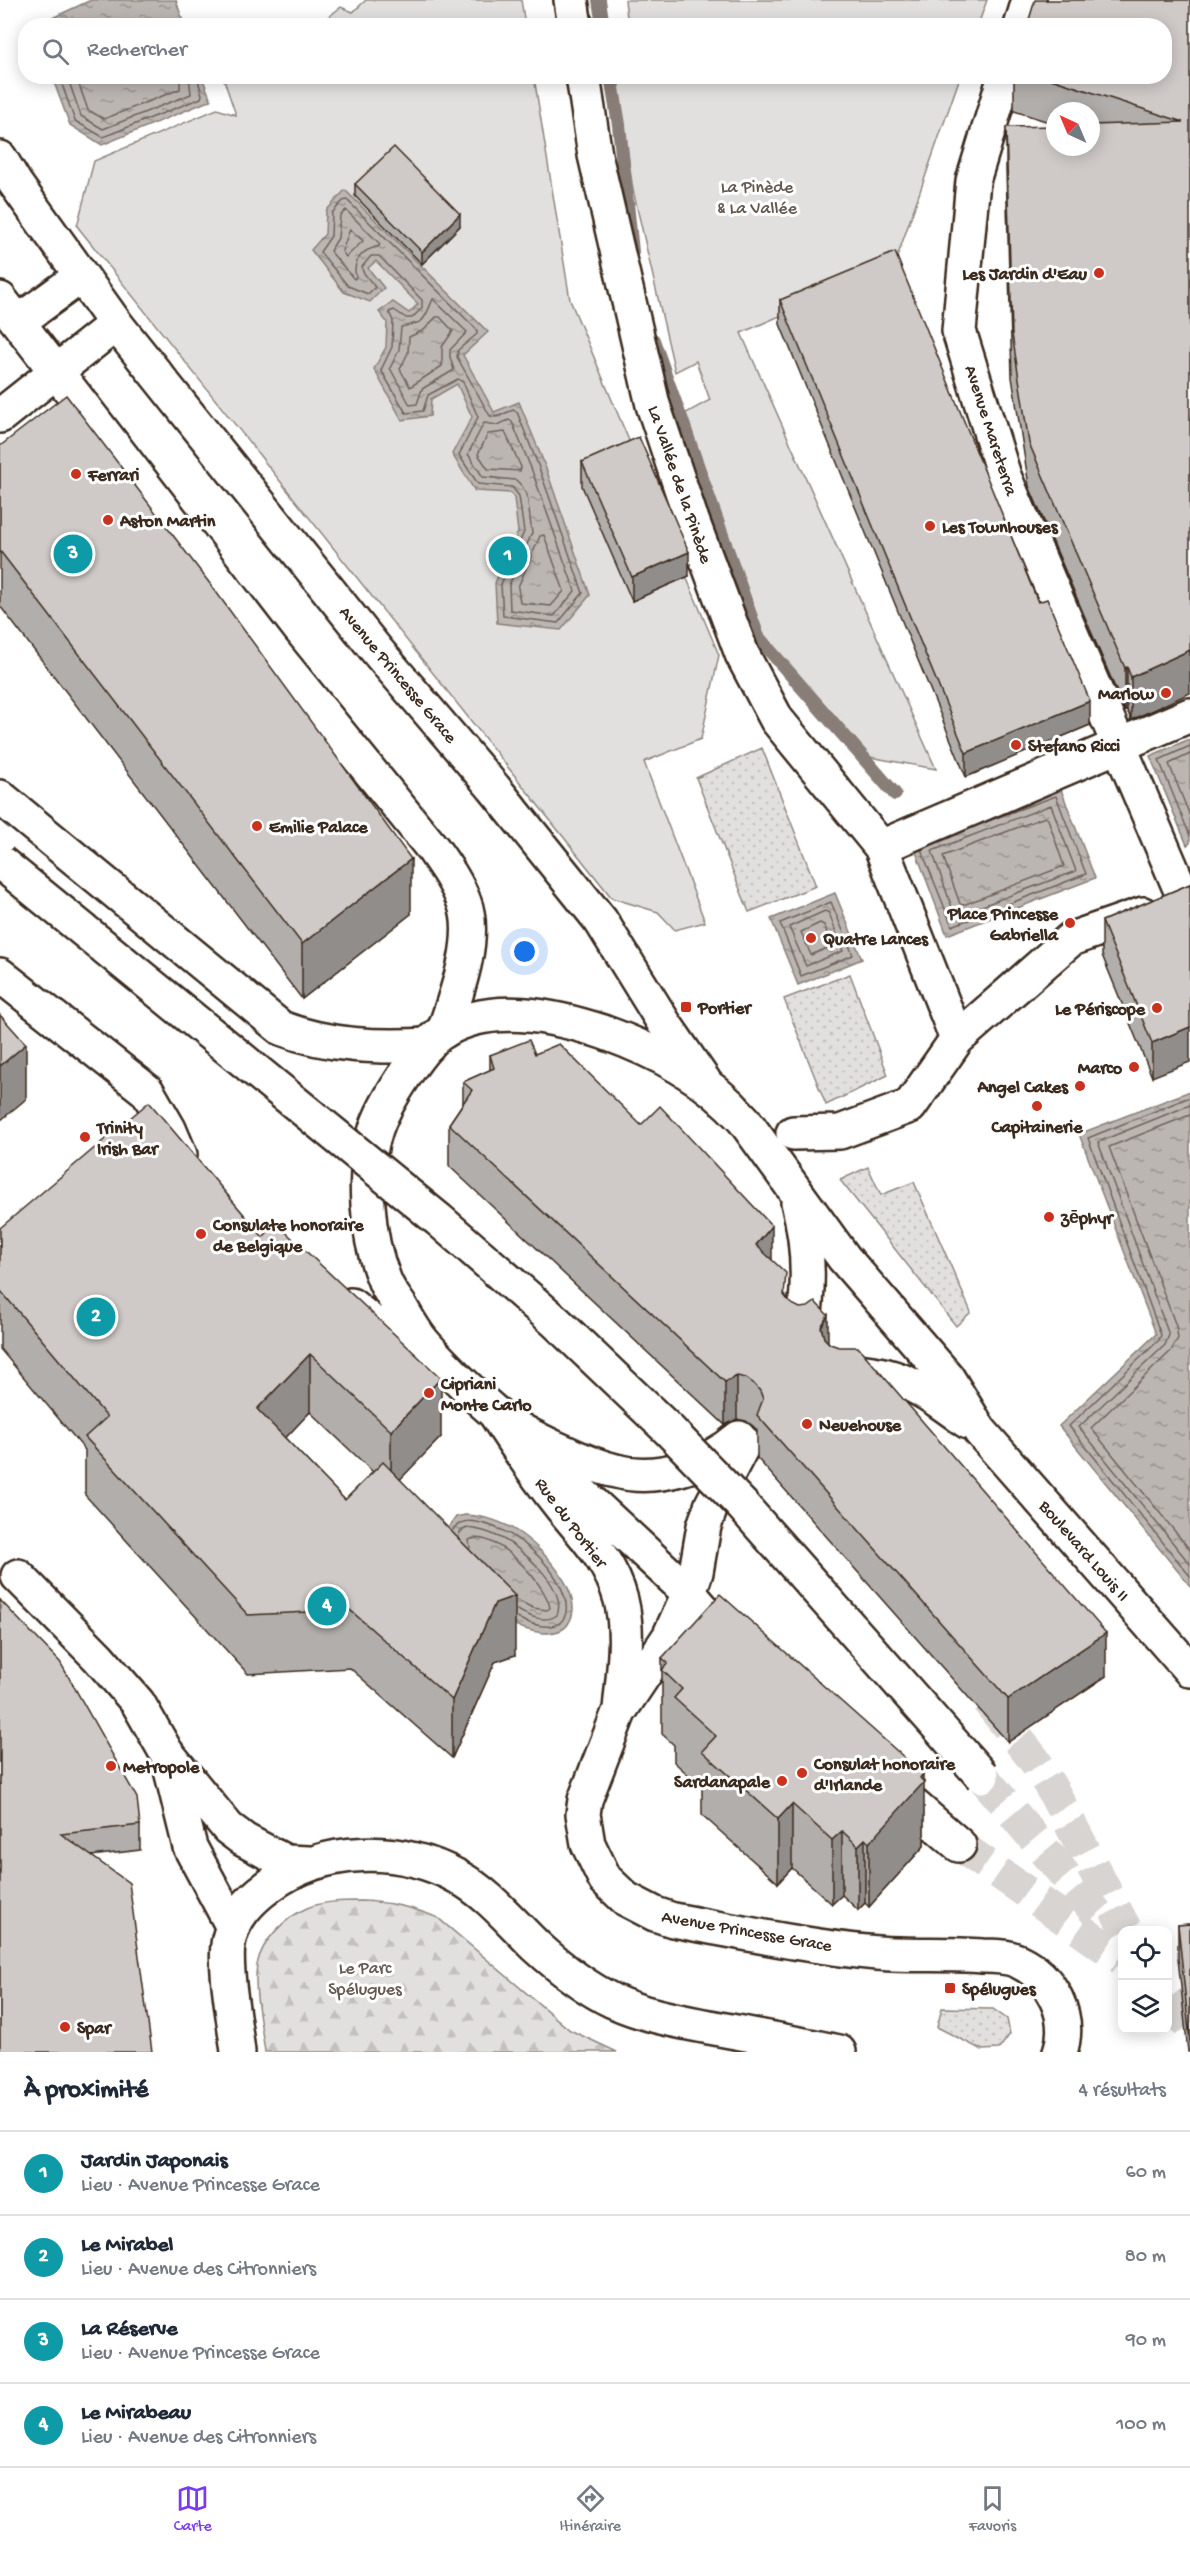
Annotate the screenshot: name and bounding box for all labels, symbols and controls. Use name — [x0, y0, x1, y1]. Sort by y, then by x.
search box — [18, 18, 1172, 84]
icon: search — [39, 35, 72, 68]
text: Rechercher — [87, 38, 187, 64]
north arrow — [1046, 102, 1100, 156]
park label: La Pinède & La Vallée — [717, 178, 798, 220]
place label: Les Jardin d'Eau — [962, 265, 1088, 286]
marker: Les Jardin d'Eau — [1092, 266, 1106, 280]
street label: Avenue Mareterra — [959, 363, 1021, 500]
street label: La Vallée de la Pinède — [642, 403, 716, 567]
place label: Ferrari — [87, 466, 140, 487]
marker: Ferrari — [69, 467, 83, 481]
place label: Aston Martin — [119, 512, 216, 533]
marker: Aston Martin — [101, 513, 115, 527]
place label: Les Townhouses — [942, 518, 1059, 539]
marker: Les Townhouses — [923, 519, 937, 533]
pin: 3 — [54, 532, 92, 576]
pin: 1 — [488, 534, 528, 578]
street label: Avenue Princesse Grace — [334, 603, 461, 749]
place label: Marlow — [1098, 685, 1155, 706]
marker: Marlow — [1159, 686, 1173, 700]
place label: Stefano Ricci — [1028, 737, 1120, 758]
marker: Stefano Ricci — [1009, 738, 1023, 752]
place label: Emilie Palace — [269, 818, 368, 839]
marker: Emilie Palace — [250, 819, 264, 833]
place label: Place Princesse Gabriella — [947, 905, 1059, 947]
marker: Place Princesse Gabriella — [1063, 916, 1077, 930]
place label: Quatre Lances — [823, 930, 929, 951]
marker: Quatre Lances — [804, 931, 818, 945]
your location — [510, 937, 539, 966]
place label: Portier — [697, 999, 753, 1020]
marker: Portier — [679, 1000, 693, 1014]
place label: Le Périscope — [1055, 1000, 1146, 1021]
marker: Le Périscope — [1150, 1001, 1164, 1015]
place label: Marco — [1078, 1059, 1123, 1080]
marker: Marco — [1127, 1060, 1141, 1074]
place label: Angel Cakes — [976, 1078, 1069, 1099]
marker: Angel Cakes — [1073, 1079, 1087, 1093]
marker: Capitainerie — [1030, 1099, 1044, 1113]
place label: Capitainerie — [990, 1118, 1083, 1139]
place label: Trinity Irish Bar — [95, 1119, 160, 1161]
marker: Trinity Irish Bar — [78, 1130, 92, 1144]
place label: zēphyr — [1060, 1209, 1115, 1230]
marker: zēphyr — [1042, 1210, 1056, 1224]
place label: Consulate honoraire de Belgique — [212, 1216, 364, 1258]
marker: Consulate honoraire de Belgique — [194, 1227, 208, 1241]
pin: 2 — [76, 1294, 116, 1340]
place label: Cipriani Monte Carlo — [440, 1375, 532, 1417]
marker: Cipriani Monte Carlo — [422, 1386, 436, 1400]
place label: Neuehouse — [819, 1416, 902, 1437]
marker: Neuehouse — [800, 1417, 814, 1431]
street label: Rue du Portier — [529, 1474, 612, 1574]
street label: Boulevard Louis II — [1033, 1496, 1133, 1607]
pin: 4 — [308, 1584, 346, 1628]
place label: Consulat honoraire d'Irlande — [813, 1755, 956, 1797]
place label: Metropole — [123, 1758, 200, 1779]
marker: Metropole — [104, 1759, 118, 1773]
marker: Consulat honoraire d'Irlande — [795, 1766, 809, 1780]
place label: Sardanapale — [674, 1773, 771, 1794]
marker: Sardanapale — [775, 1774, 789, 1788]
street label: Avenue Princesse Grace — [660, 1907, 834, 1958]
map controls — [1118, 1926, 1172, 2034]
button: locate — [1118, 1926, 1172, 1980]
park label: Le Parc Spélugues — [328, 1959, 403, 2001]
place label: Spélugues — [962, 1980, 1037, 2001]
button: layers — [1118, 1980, 1172, 2034]
marker: Spélugues — [943, 1981, 957, 1995]
place label: Spar — [77, 2019, 113, 2040]
marker: Spar — [58, 2020, 72, 2034]
text: À proximité — [24, 2076, 148, 2107]
text: 4 résultats — [1078, 2080, 1166, 2103]
text: Jardin Japonais — [81, 2149, 228, 2175]
text: 1 — [39, 2162, 48, 2185]
text: 60 m — [1126, 2162, 1166, 2185]
text: Lieu · Avenue Princesse Grace — [81, 2175, 320, 2198]
text: Le Mirabel — [81, 2233, 173, 2259]
text: 2 — [39, 2246, 48, 2269]
text: 80 m — [1125, 2246, 1166, 2269]
text: Lieu · Avenue des Citronniers — [81, 2259, 316, 2282]
text: La Réserve — [81, 2317, 178, 2343]
text: 3 — [38, 2330, 49, 2353]
text: 90 m — [1126, 2330, 1166, 2353]
text: Lieu · Avenue Princesse Grace — [81, 2343, 320, 2366]
text: Le Mirabeau — [81, 2401, 191, 2427]
text: 4 — [39, 2414, 48, 2437]
text: 100 m — [1116, 2414, 1166, 2437]
text: Lieu · Avenue des Citronniers — [81, 2427, 316, 2450]
tab: Carte — [174, 2482, 212, 2537]
tab: Itinéraire — [559, 2482, 621, 2537]
tab: Favoris — [969, 2482, 1016, 2537]

